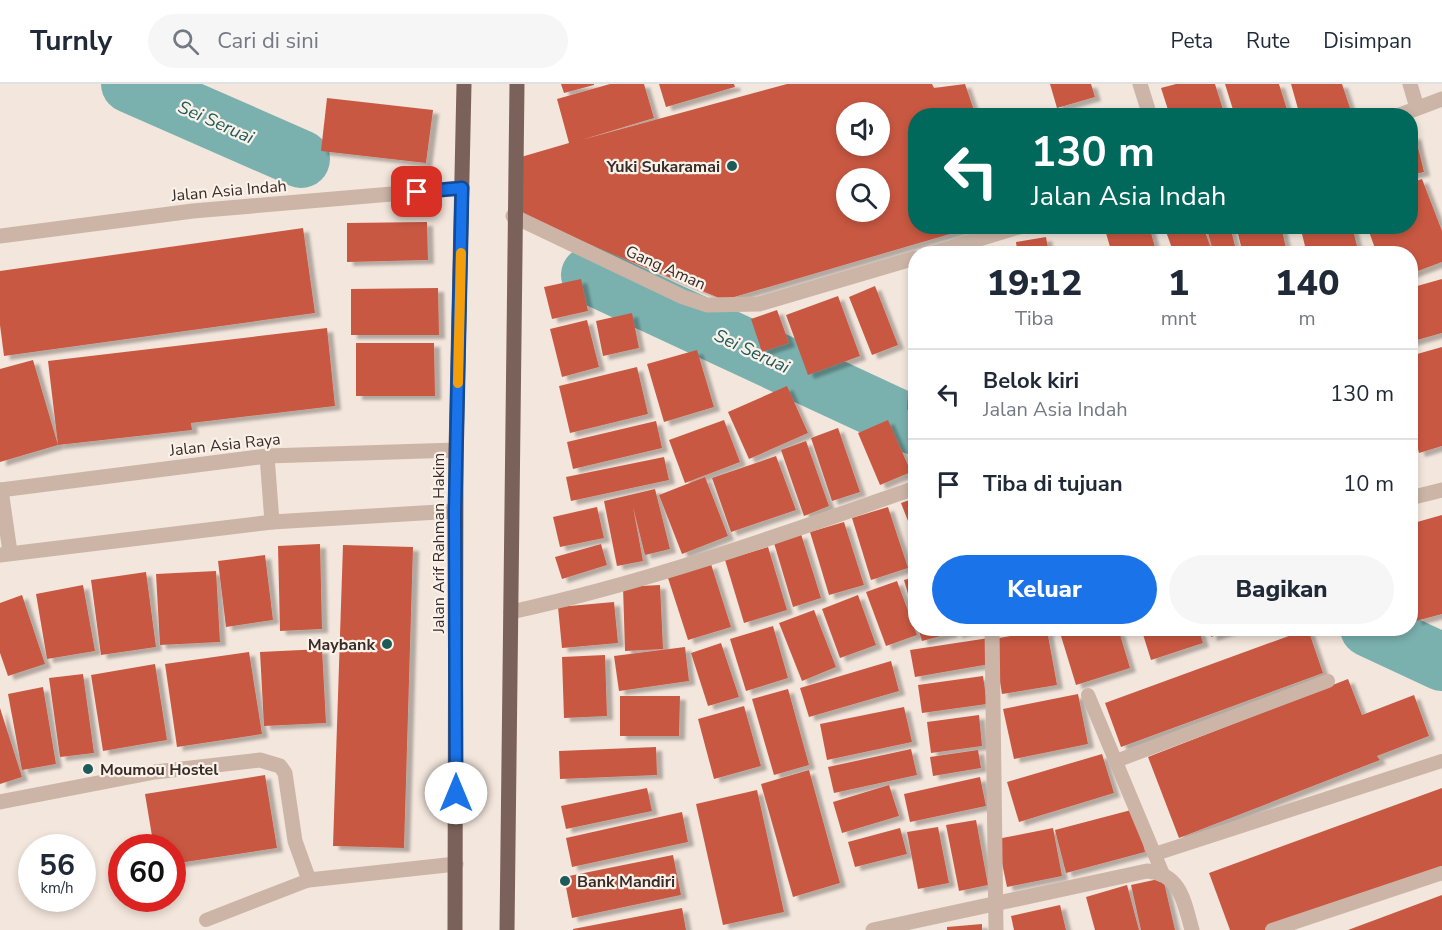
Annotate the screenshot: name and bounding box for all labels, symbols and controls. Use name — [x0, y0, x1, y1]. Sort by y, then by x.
search box — [148, 14, 568, 68]
text: Turnly — [30, 22, 112, 60]
icon: search — [169, 25, 202, 58]
text: Cari di sini — [217, 26, 319, 56]
text: Peta — [1171, 27, 1213, 55]
text: Rute — [1246, 27, 1290, 55]
text: Disimpan — [1323, 27, 1412, 55]
water label: Sei Seruai — [174, 95, 258, 150]
map controls — [836, 102, 890, 222]
button: sound — [836, 102, 890, 156]
text: 130 m — [1031, 124, 1155, 181]
icon: left — [932, 132, 1010, 210]
place label: Yuki Sukaramai — [606, 156, 720, 178]
marker: Yuki Sukaramai — [725, 159, 739, 173]
pin — [391, 166, 442, 217]
button: search — [836, 168, 890, 222]
street label: Jalan Asia Indah — [169, 175, 288, 207]
icon: arrive — [400, 175, 433, 208]
text: Jalan Asia Indah — [1031, 178, 1226, 215]
street label: Gang Aman — [622, 240, 709, 295]
text: 19:12 — [986, 259, 1082, 308]
text: 1 — [1168, 259, 1189, 308]
text: 140 — [1275, 259, 1340, 308]
text: Tiba — [1015, 305, 1054, 332]
text: mnt — [1161, 305, 1196, 332]
text: m — [1299, 305, 1316, 332]
water label: Sei Seruai — [711, 323, 794, 379]
text: Belok kiri — [983, 366, 1079, 396]
icon: left — [932, 378, 965, 411]
text: 130 m — [1330, 379, 1394, 409]
text: Jalan Asia Indah — [983, 396, 1128, 423]
street label: Jalan Asia Raya — [168, 428, 282, 462]
street label: Jalan Arif Rahman Hakim — [428, 453, 450, 634]
icon: arrive — [932, 468, 965, 501]
text: Tiba di tujuan — [983, 469, 1123, 499]
text: 10 m — [1343, 469, 1394, 499]
button: Keluar — [932, 555, 1157, 624]
button: Bagikan — [1169, 555, 1394, 624]
place label: Maybank — [308, 634, 375, 656]
marker: Maybank — [380, 637, 394, 651]
place label: Moumou Hostel — [100, 759, 218, 781]
position arrow — [424, 761, 488, 825]
marker: Moumou Hostel — [81, 762, 95, 776]
speed limit sign: 60 — [108, 834, 186, 912]
text: 56 — [39, 845, 75, 886]
place label: Bank Mandiri — [577, 871, 675, 893]
marker: Bank Mandiri — [558, 874, 572, 888]
text: km/h — [40, 878, 74, 898]

